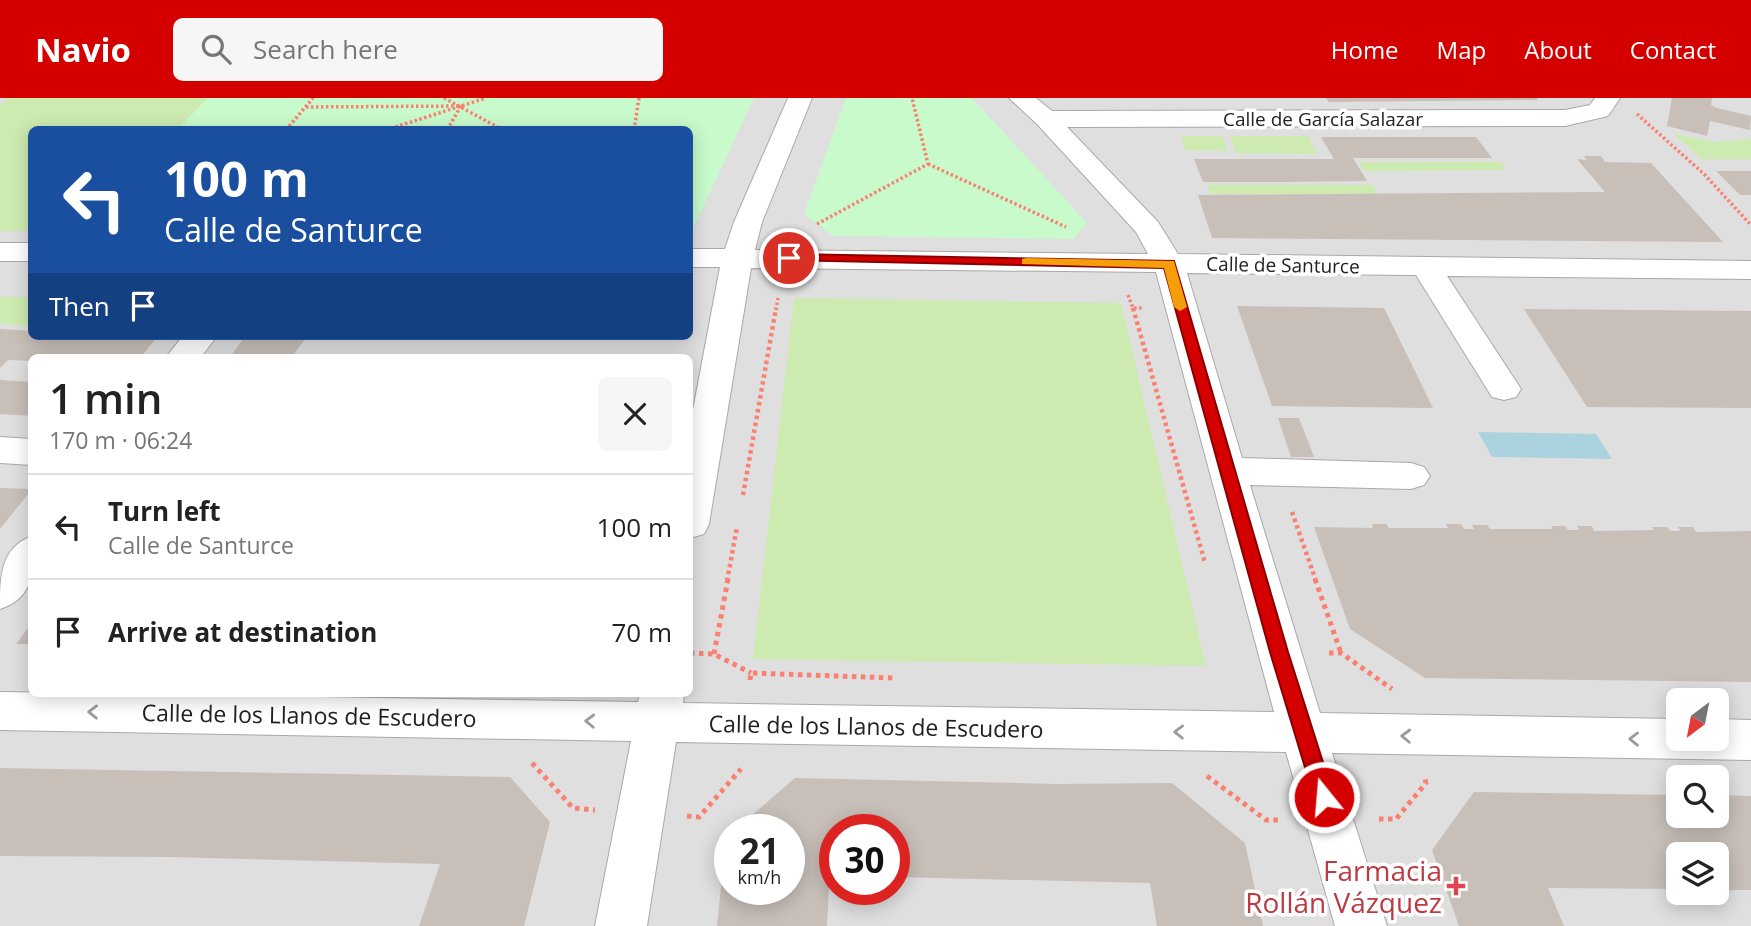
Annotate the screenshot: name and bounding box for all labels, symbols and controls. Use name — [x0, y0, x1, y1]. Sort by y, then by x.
search box — [173, 18, 663, 81]
text: Navio — [35, 27, 131, 72]
icon: search — [197, 30, 235, 68]
text: Search here — [253, 31, 398, 67]
text: Home — [1331, 33, 1399, 66]
text: Map — [1437, 33, 1486, 66]
text: About — [1524, 33, 1592, 66]
text: Contact — [1630, 33, 1716, 66]
street label: Calle de García Salazar — [1223, 106, 1423, 132]
text: 100 m — [164, 145, 309, 211]
icon: left — [49, 154, 140, 245]
text: Calle de Santurce — [164, 208, 423, 251]
pin — [759, 228, 819, 288]
icon: arrive — [770, 239, 808, 277]
street label: Calle de Santurce — [1206, 251, 1360, 279]
icon: arrive — [124, 287, 162, 325]
text: Then — [49, 288, 110, 324]
text: 1 min — [49, 369, 162, 426]
button: close — [598, 377, 672, 451]
text: 170 m · 06:24 — [49, 424, 192, 456]
text: Turn left — [108, 493, 220, 529]
icon: left — [49, 508, 87, 546]
text: 100 m — [597, 509, 672, 545]
text: Calle de Santurce — [108, 529, 294, 561]
icon: arrive — [49, 613, 87, 651]
text: Arrive at destination — [108, 614, 377, 650]
text: 70 m — [611, 614, 672, 650]
north arrow — [1666, 688, 1729, 751]
map controls — [1666, 688, 1729, 905]
street label: Calle de los Llanos de Escudero — [141, 696, 477, 734]
one-way arrow — [87, 704, 98, 720]
street label: Calle de los Llanos de Escudero — [708, 707, 1044, 745]
one-way arrow — [584, 713, 595, 728]
one-way arrow — [1173, 724, 1184, 740]
one-way arrow — [1401, 728, 1411, 744]
one-way arrow — [1628, 731, 1639, 747]
position arrow — [1287, 760, 1361, 834]
button: search — [1666, 765, 1729, 828]
speed limit sign: 30 — [819, 814, 910, 905]
text: 21 — [739, 827, 780, 874]
button: layers — [1666, 842, 1729, 905]
place label: Farmacia Rollán Vázquez — [1245, 851, 1442, 921]
text: km/h — [738, 865, 781, 889]
marker: Farmacia Rollán Vázquez — [1448, 878, 1464, 894]

